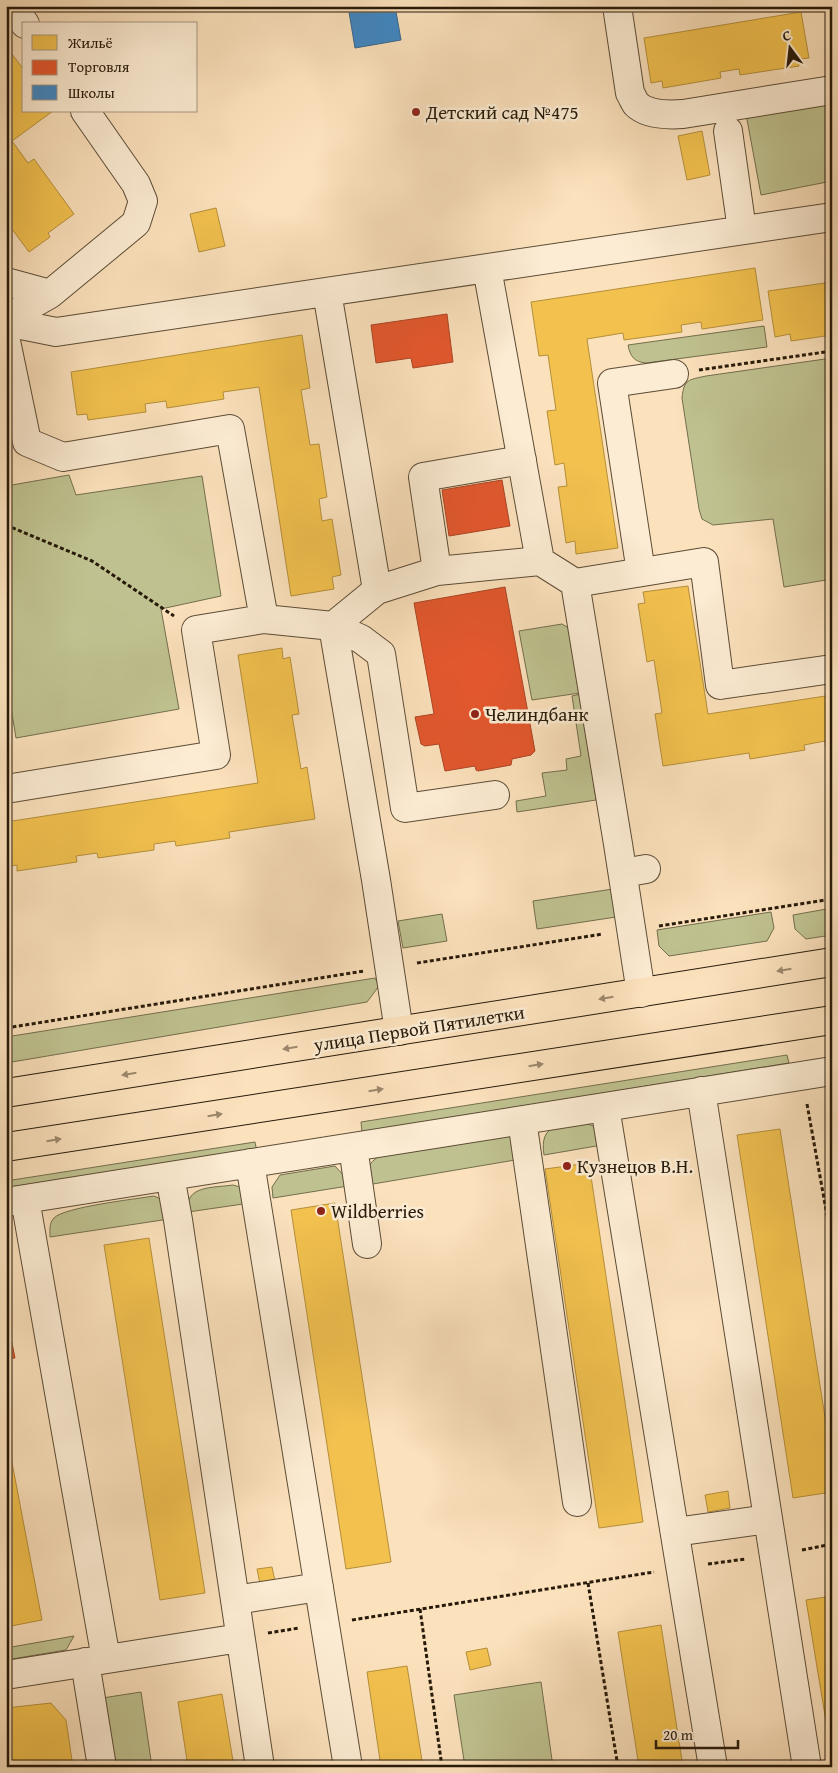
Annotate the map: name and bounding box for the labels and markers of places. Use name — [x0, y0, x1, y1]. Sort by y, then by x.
place label: Детский сад №475 — [425, 98, 579, 126]
marker: Детский сад №475 — [410, 106, 422, 118]
place label: Челиндбанк — [485, 700, 588, 728]
marker: Челиндбанк — [469, 708, 481, 720]
place label: Кузнецов В.Н. — [577, 1152, 693, 1180]
marker: Кузнецов В.Н. — [561, 1160, 573, 1172]
place label: Wildberries — [331, 1197, 424, 1225]
marker: Wildberries — [315, 1205, 327, 1217]

